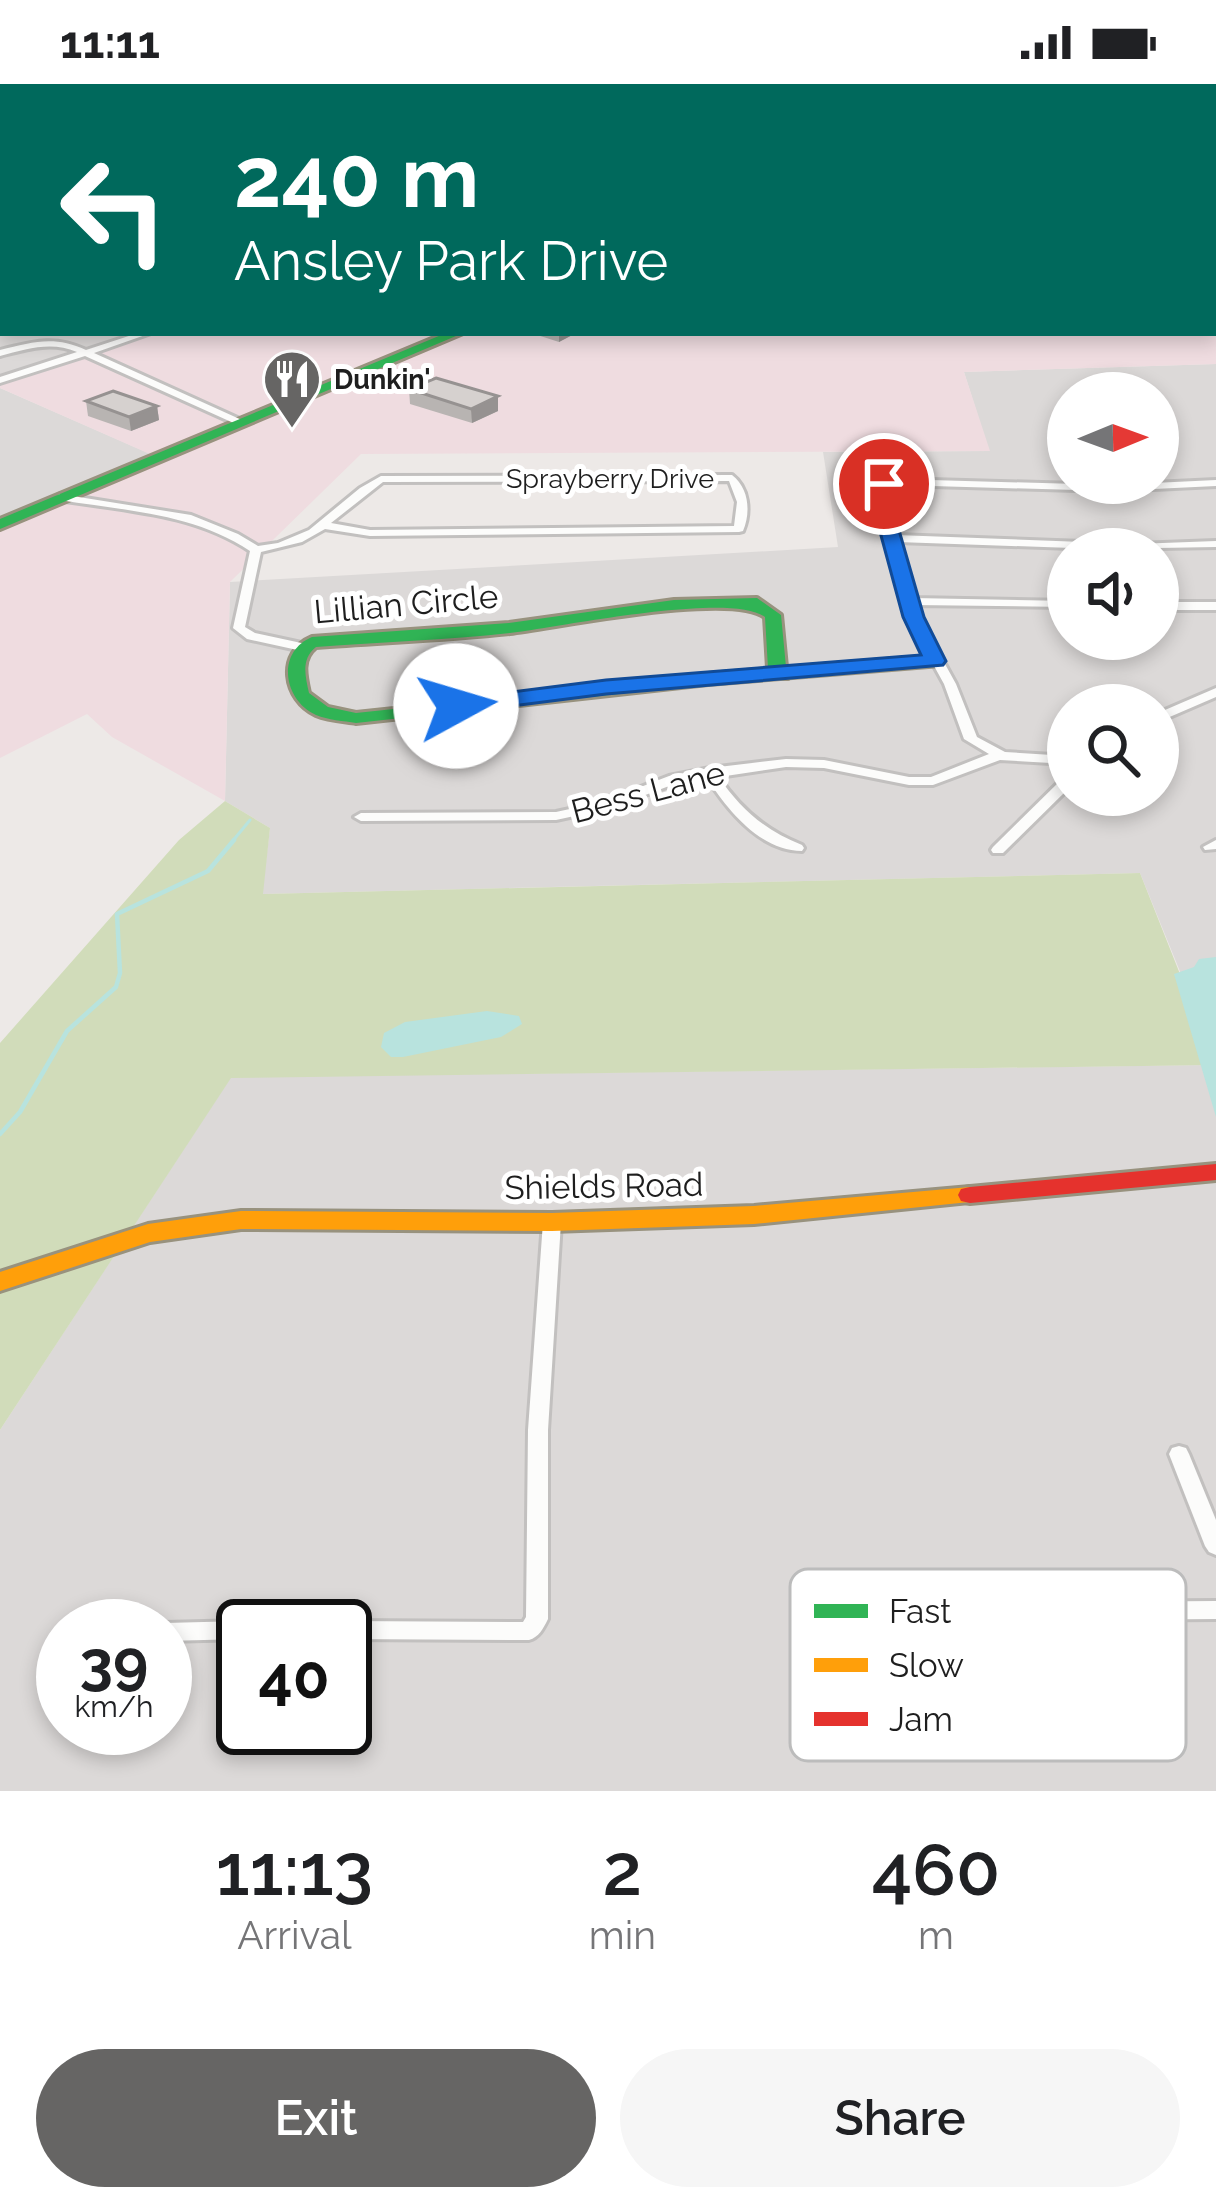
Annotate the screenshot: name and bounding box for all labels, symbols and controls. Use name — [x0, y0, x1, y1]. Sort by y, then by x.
text: 11:11 — [60, 16, 160, 69]
text: 240 m — [234, 128, 479, 227]
icon: left — [36, 132, 192, 288]
text: Ansley Park Drive — [234, 229, 668, 293]
restaurant icon: Dunkin' — [261, 348, 323, 430]
place label: Dunkin' — [334, 364, 431, 395]
north arrow — [1047, 372, 1179, 504]
map controls — [1047, 372, 1179, 816]
pin — [833, 433, 935, 535]
icon: arrive — [851, 451, 917, 517]
street label: Sprayberry Drive — [506, 463, 714, 494]
button: sound — [1047, 528, 1179, 660]
street label: Lillian Circle — [312, 577, 500, 631]
position arrow — [393, 643, 519, 769]
button: search — [1047, 684, 1179, 816]
street label: Bess Lane — [567, 753, 729, 831]
street label: Shields Road — [504, 1165, 704, 1207]
legend — [790, 1569, 1186, 1761]
text: Fast — [889, 1592, 951, 1631]
speed limit sign: 40 — [216, 1599, 372, 1755]
text: 39 — [80, 1627, 148, 1697]
text: Slow — [889, 1646, 964, 1685]
text: km/h — [74, 1689, 154, 1724]
text: Jam — [889, 1700, 953, 1739]
text: 11:13 — [216, 1827, 373, 1912]
text: 2 — [603, 1827, 642, 1912]
text: 460 — [872, 1827, 1000, 1912]
text: Arrival — [237, 1912, 352, 1958]
text: min — [589, 1912, 656, 1958]
text: m — [918, 1912, 954, 1958]
button: Exit — [36, 2049, 596, 2187]
button: Share — [620, 2049, 1180, 2187]

